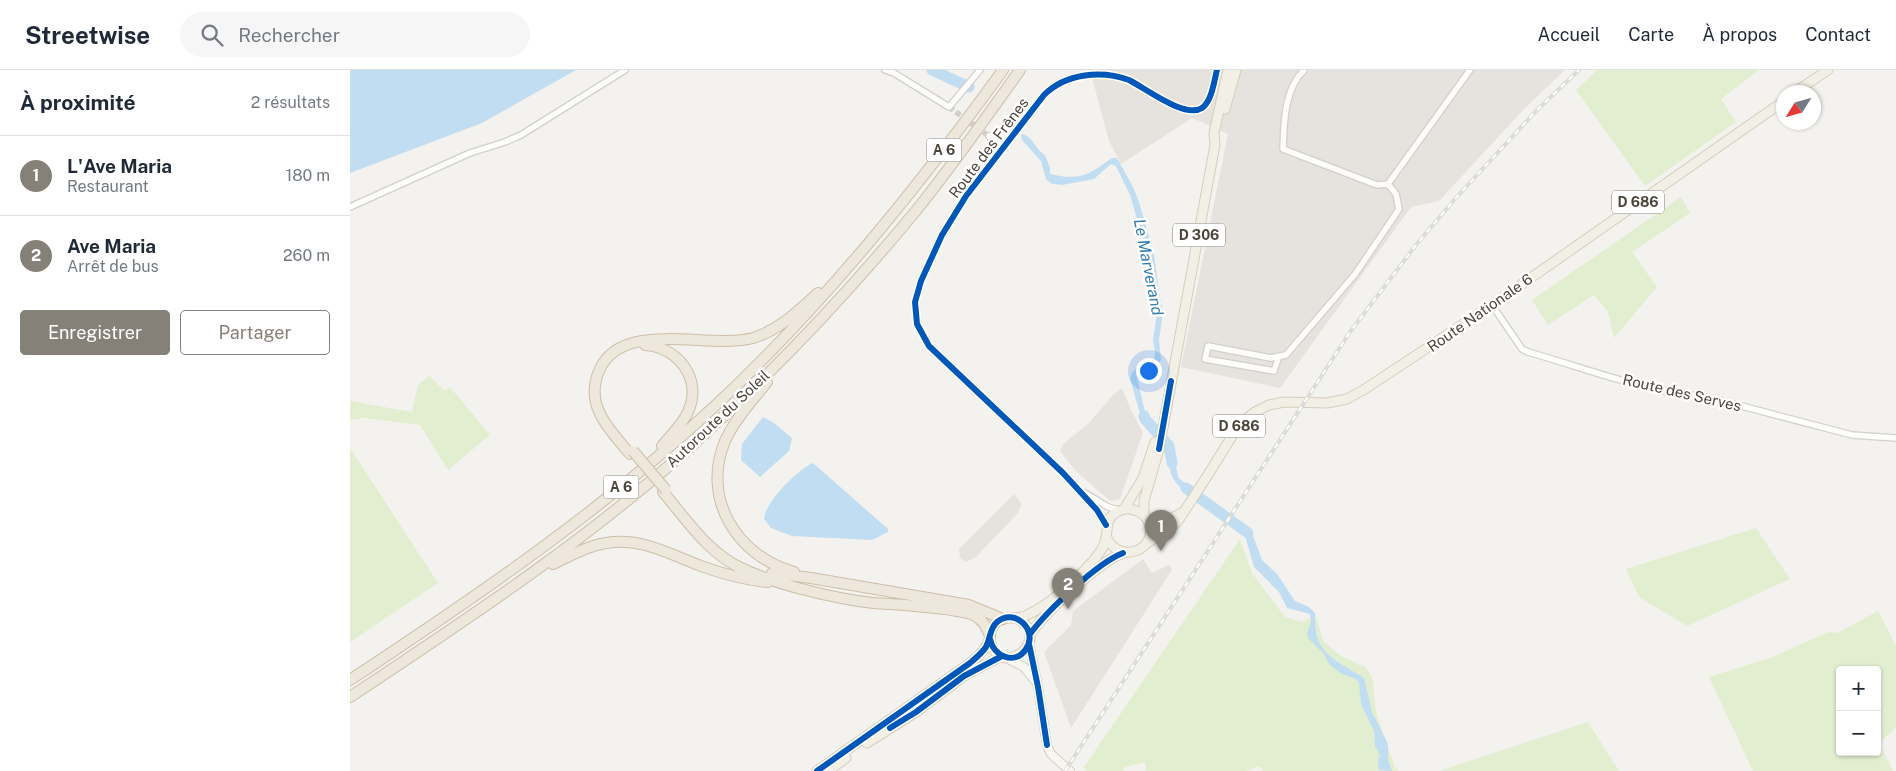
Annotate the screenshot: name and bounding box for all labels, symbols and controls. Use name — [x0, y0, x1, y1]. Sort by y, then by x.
search box — [180, 12, 530, 57]
text: Streetwise — [25, 21, 150, 49]
icon: search — [198, 21, 226, 49]
text: Rechercher — [238, 24, 340, 46]
text: Accueil — [1538, 24, 1600, 45]
text: Carte — [1628, 24, 1674, 45]
text: À propos — [1702, 24, 1777, 45]
text: Contact — [1805, 24, 1871, 45]
north arrow — [1776, 85, 1821, 130]
text: À proximité — [20, 90, 136, 115]
text: 2 résultats — [251, 93, 330, 112]
street label: Route des Frênes — [945, 94, 1032, 201]
road number: A 6 — [926, 138, 962, 162]
text: L'Ave Maria — [67, 155, 172, 177]
text: 1 — [33, 166, 39, 185]
text: 180 m — [286, 166, 330, 185]
text: Restaurant — [67, 177, 149, 196]
road number: D 686 — [1612, 190, 1664, 214]
water label: Le Marverand — [1130, 217, 1167, 318]
road number: D 306 — [1173, 224, 1225, 246]
text: Ave Maria — [67, 235, 156, 257]
text: 2 — [31, 246, 41, 265]
text: 260 m — [283, 246, 330, 265]
text: Arrêt de bus — [67, 257, 159, 276]
street label: Route Nationale 6 — [1424, 270, 1536, 355]
button: Enregistrer — [20, 310, 170, 355]
button: Partager — [180, 310, 330, 355]
your location — [1136, 358, 1162, 384]
street label: Autoroute du Soleil — [663, 367, 773, 471]
street label: Route des Serves — [1621, 371, 1743, 414]
road number: D 686 — [1213, 414, 1265, 438]
road number: A 6 — [604, 476, 638, 498]
pin: 1 — [1145, 510, 1177, 551]
pin: 2 — [1052, 568, 1084, 609]
map controls — [1836, 666, 1881, 756]
button: + — [1836, 666, 1881, 711]
button: − — [1836, 711, 1881, 756]

